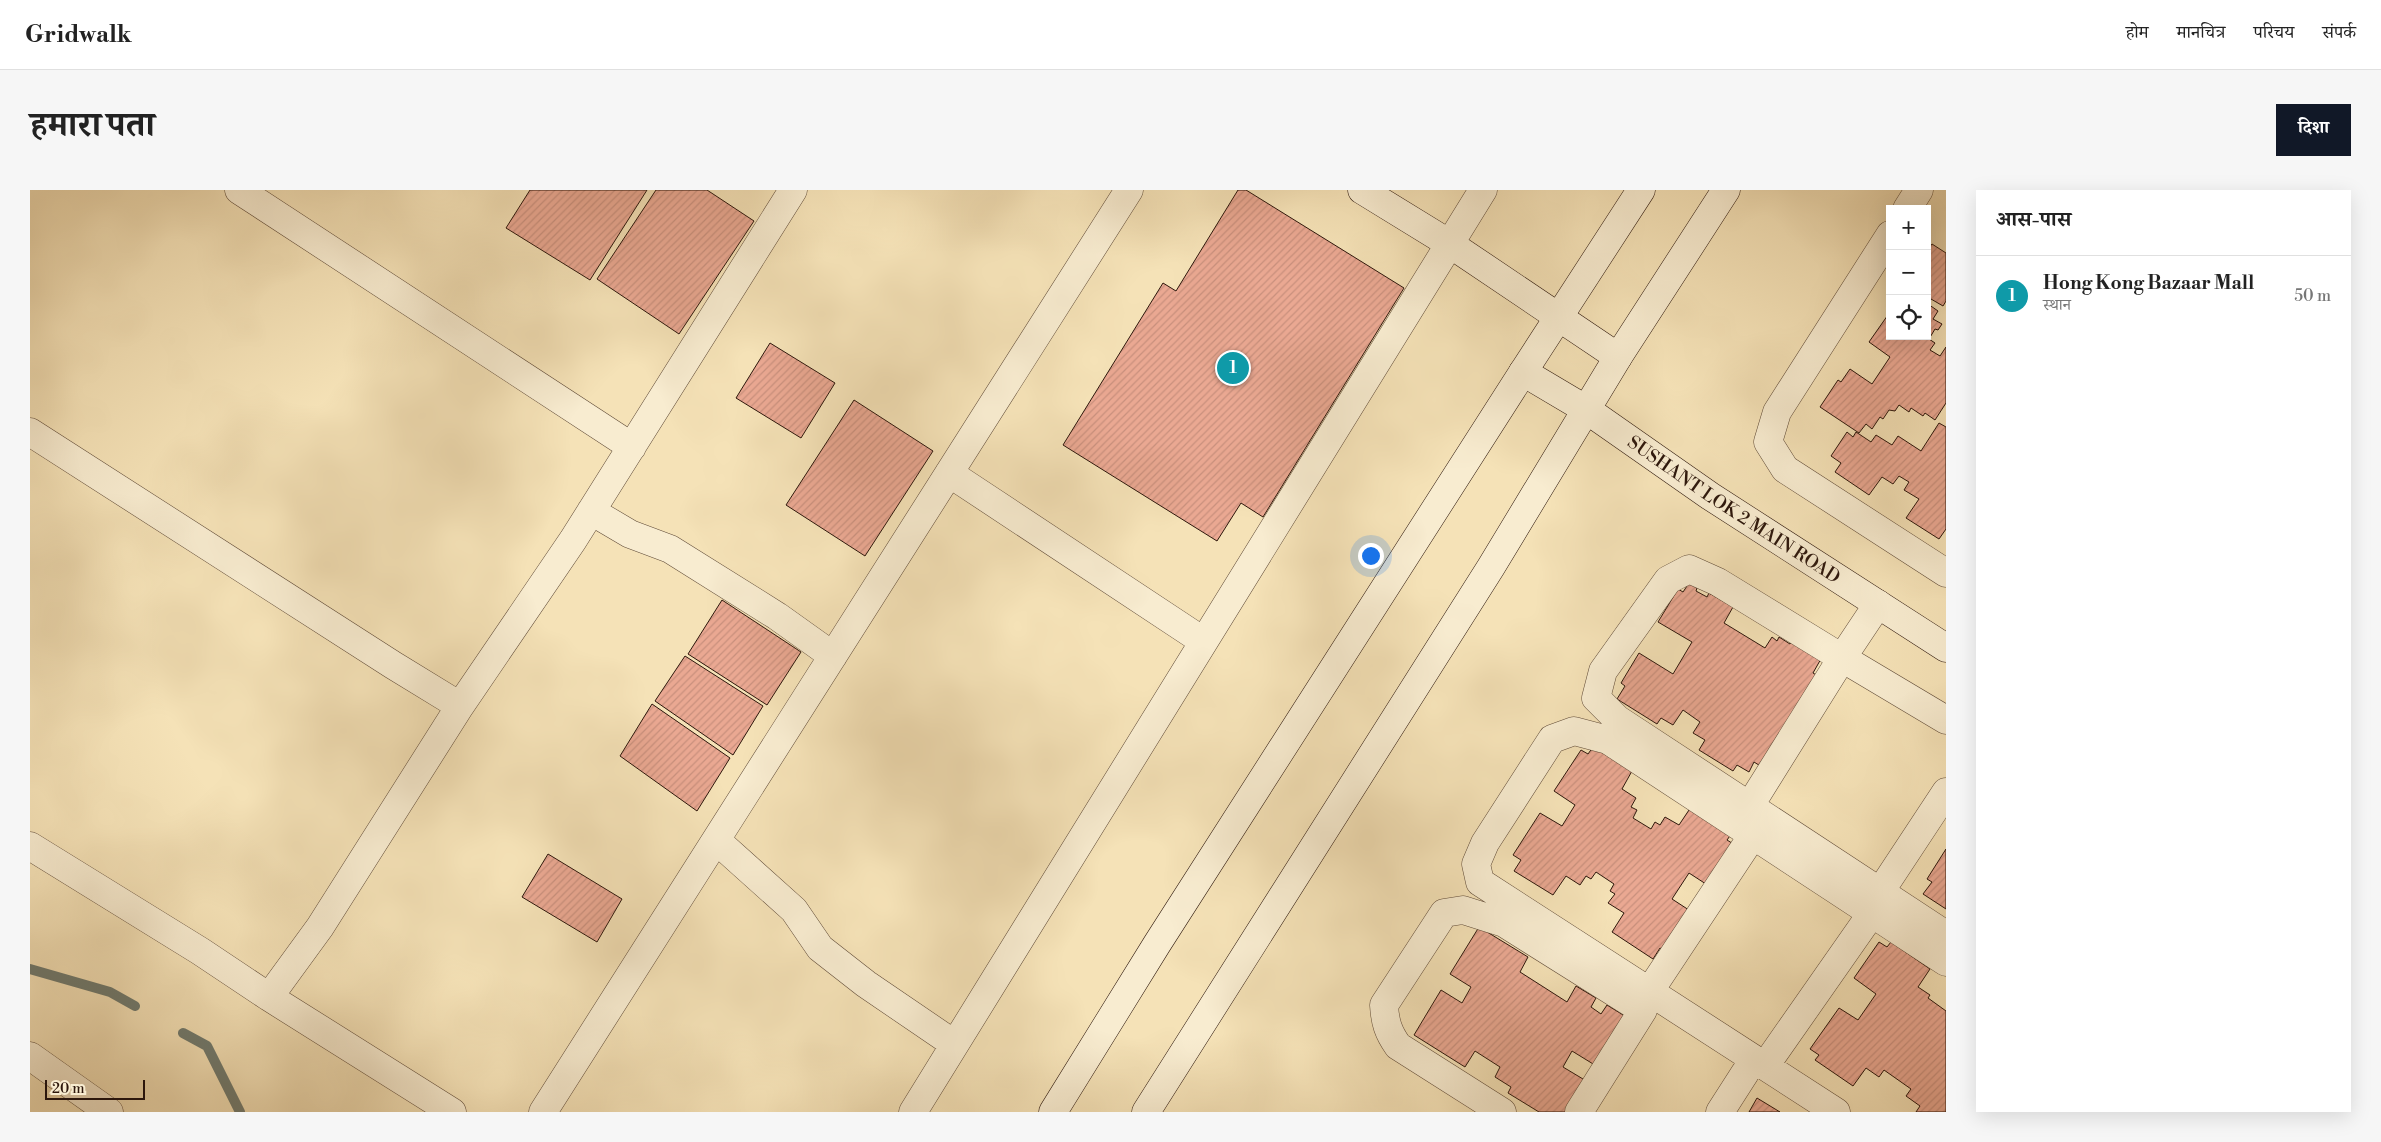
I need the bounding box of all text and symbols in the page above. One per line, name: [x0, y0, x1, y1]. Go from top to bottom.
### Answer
text: Gridwalk: [25, 20, 132, 50]
text: होम: [2126, 21, 2149, 44]
text: मानचित्र: [2177, 21, 2225, 44]
text: परिचय: [2253, 21, 2294, 44]
text: संपर्क: [2322, 21, 2356, 44]
text: हमारा पता: [30, 104, 155, 147]
button: दिशा: [2276, 104, 2351, 156]
map controls: [1886, 205, 1931, 340]
button: +: [1886, 205, 1931, 250]
text: आस-पास: [1996, 207, 2071, 233]
button: −: [1886, 250, 1931, 295]
text: Hong Kong Bazaar Mall: [2043, 271, 2254, 295]
text: 1: [2008, 286, 2016, 306]
text: 50 m: [2294, 286, 2331, 306]
button: locate: [1886, 295, 1931, 340]
text: स्थान: [2043, 295, 2071, 315]
pin: 1: [1217, 349, 1249, 387]
street label: SUSHANT LOK 2 MAIN ROAD: [1623, 431, 1845, 589]
your location: [1358, 543, 1384, 569]
scale bar: [45, 1077, 145, 1100]
text: 20 m: [52, 1080, 84, 1098]

